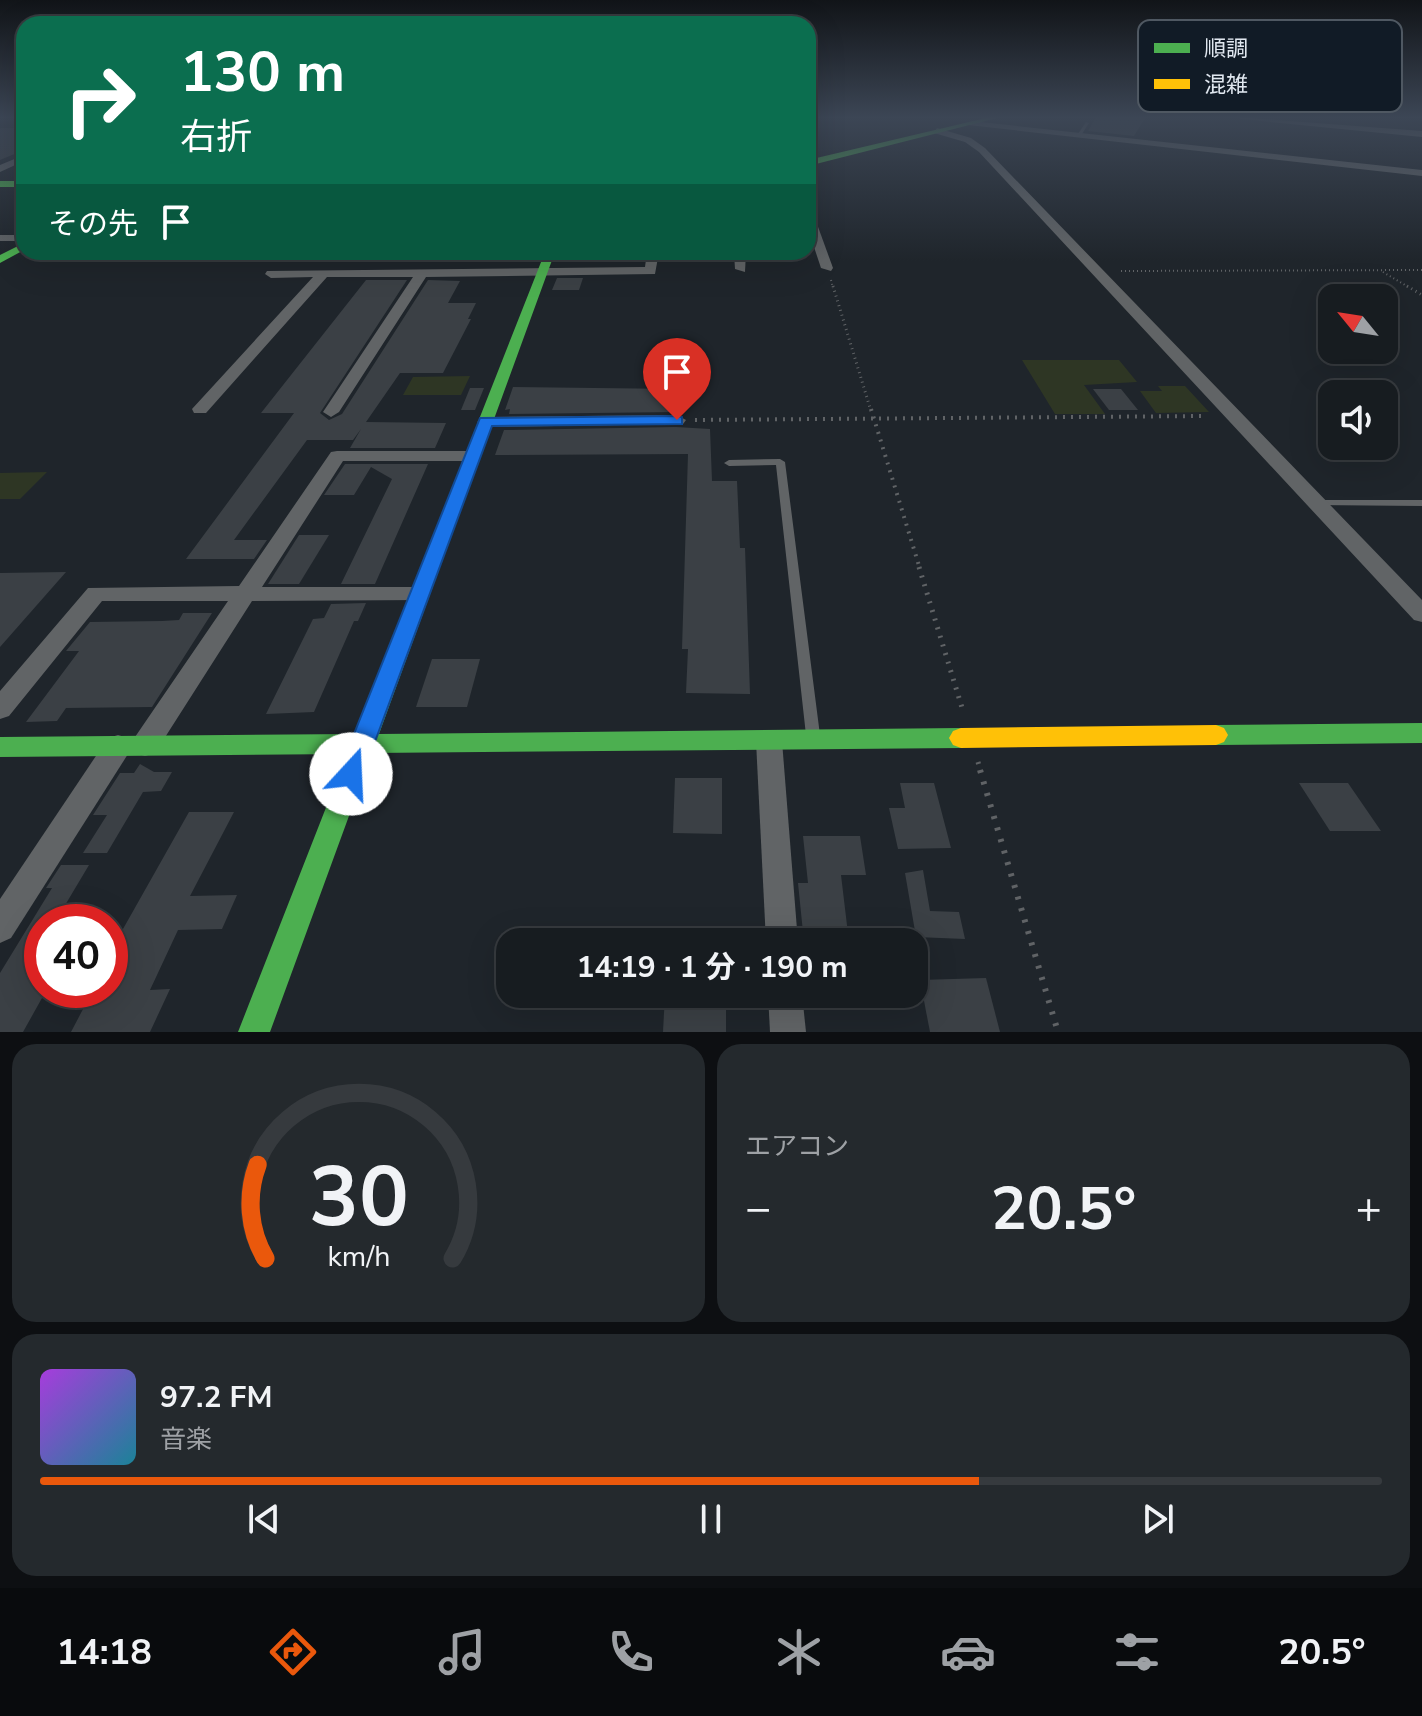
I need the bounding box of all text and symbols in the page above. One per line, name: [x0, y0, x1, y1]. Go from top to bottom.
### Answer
legend: [1138, 20, 1402, 112]
text: 130 m: [180, 34, 345, 111]
text: 順調: [1204, 34, 1248, 64]
icon: right: [48, 48, 152, 152]
text: 混雑: [1204, 70, 1248, 100]
text: 右折: [180, 113, 252, 162]
icon: arrive: [154, 200, 198, 244]
text: その先: [48, 204, 138, 245]
north arrow: [1318, 284, 1398, 364]
map controls: [1318, 284, 1398, 460]
pin: [643, 338, 711, 420]
icon: arrive: [655, 350, 699, 394]
button: sound: [1318, 380, 1398, 460]
position arrow: [309, 732, 393, 816]
speed limit sign: 40: [24, 904, 128, 1008]
text: 14:19 · 1 分 · 190 m: [576, 947, 848, 988]
text: エアコン: [745, 1129, 849, 1164]
text: 30: [309, 1141, 408, 1254]
text: 20.5°: [991, 1168, 1136, 1250]
text: −: [745, 1179, 771, 1239]
text: +: [1356, 1179, 1382, 1239]
text: km/h: [327, 1237, 390, 1276]
text: 97.2 FM: [160, 1377, 272, 1418]
text: 音楽: [160, 1422, 212, 1457]
icon: previous: [242, 1497, 286, 1541]
icon: pause: [689, 1497, 733, 1541]
icon: next: [1136, 1497, 1180, 1541]
icon: directions: [265, 1624, 321, 1680]
icon: music: [434, 1624, 490, 1680]
icon: phone: [603, 1624, 659, 1680]
icon: climate: [771, 1624, 827, 1680]
icon: car: [940, 1624, 996, 1680]
icon: filters: [1109, 1624, 1165, 1680]
text: 14:18: [56, 1628, 152, 1677]
text: 20.5°: [1278, 1628, 1366, 1677]

